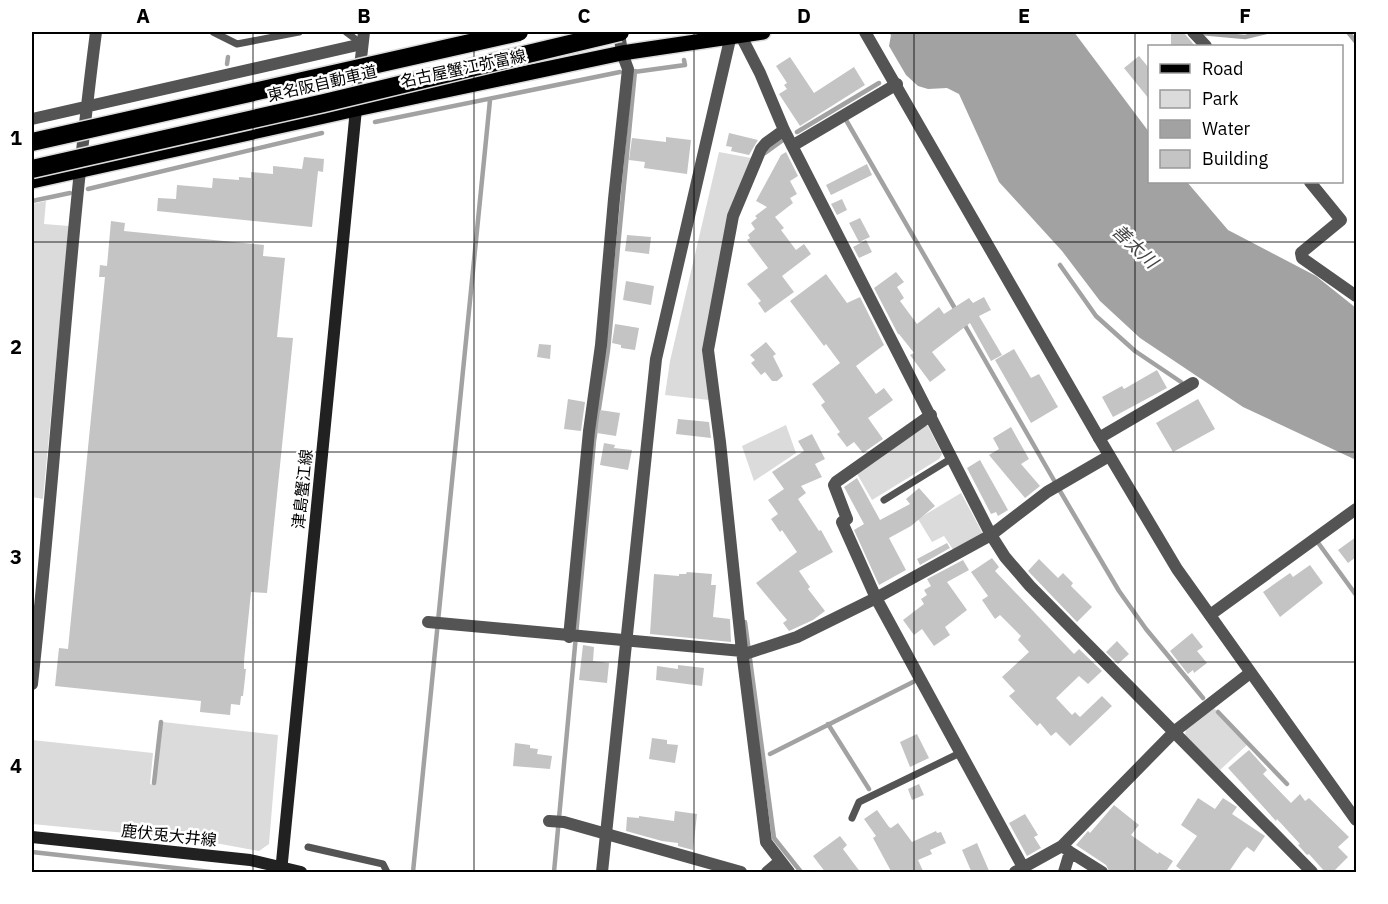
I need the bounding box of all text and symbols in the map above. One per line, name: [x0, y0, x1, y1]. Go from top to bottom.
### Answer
text: A: [136, 2, 150, 29]
text: B: [357, 2, 371, 29]
text: C: [577, 2, 591, 29]
text: D: [797, 2, 811, 29]
text: E: [1018, 2, 1030, 29]
text: F: [1239, 2, 1251, 29]
street label: 名古屋蟹江弥富線: [398, 45, 528, 91]
legend: [1148, 45, 1343, 183]
text: Road: [1202, 57, 1243, 80]
street label: 東名阪自動車道: [265, 61, 379, 105]
text: Park: [1202, 87, 1239, 110]
text: Water: [1202, 117, 1251, 140]
text: 1: [10, 124, 22, 151]
text: Building: [1202, 147, 1269, 170]
water label: 善太川: [1107, 219, 1164, 274]
text: 2: [10, 333, 22, 360]
street label: 津島蟹江線: [288, 448, 316, 530]
text: 3: [10, 543, 22, 570]
text: 4: [10, 752, 22, 779]
street label: 鹿伏兎大井線: [120, 820, 218, 850]

